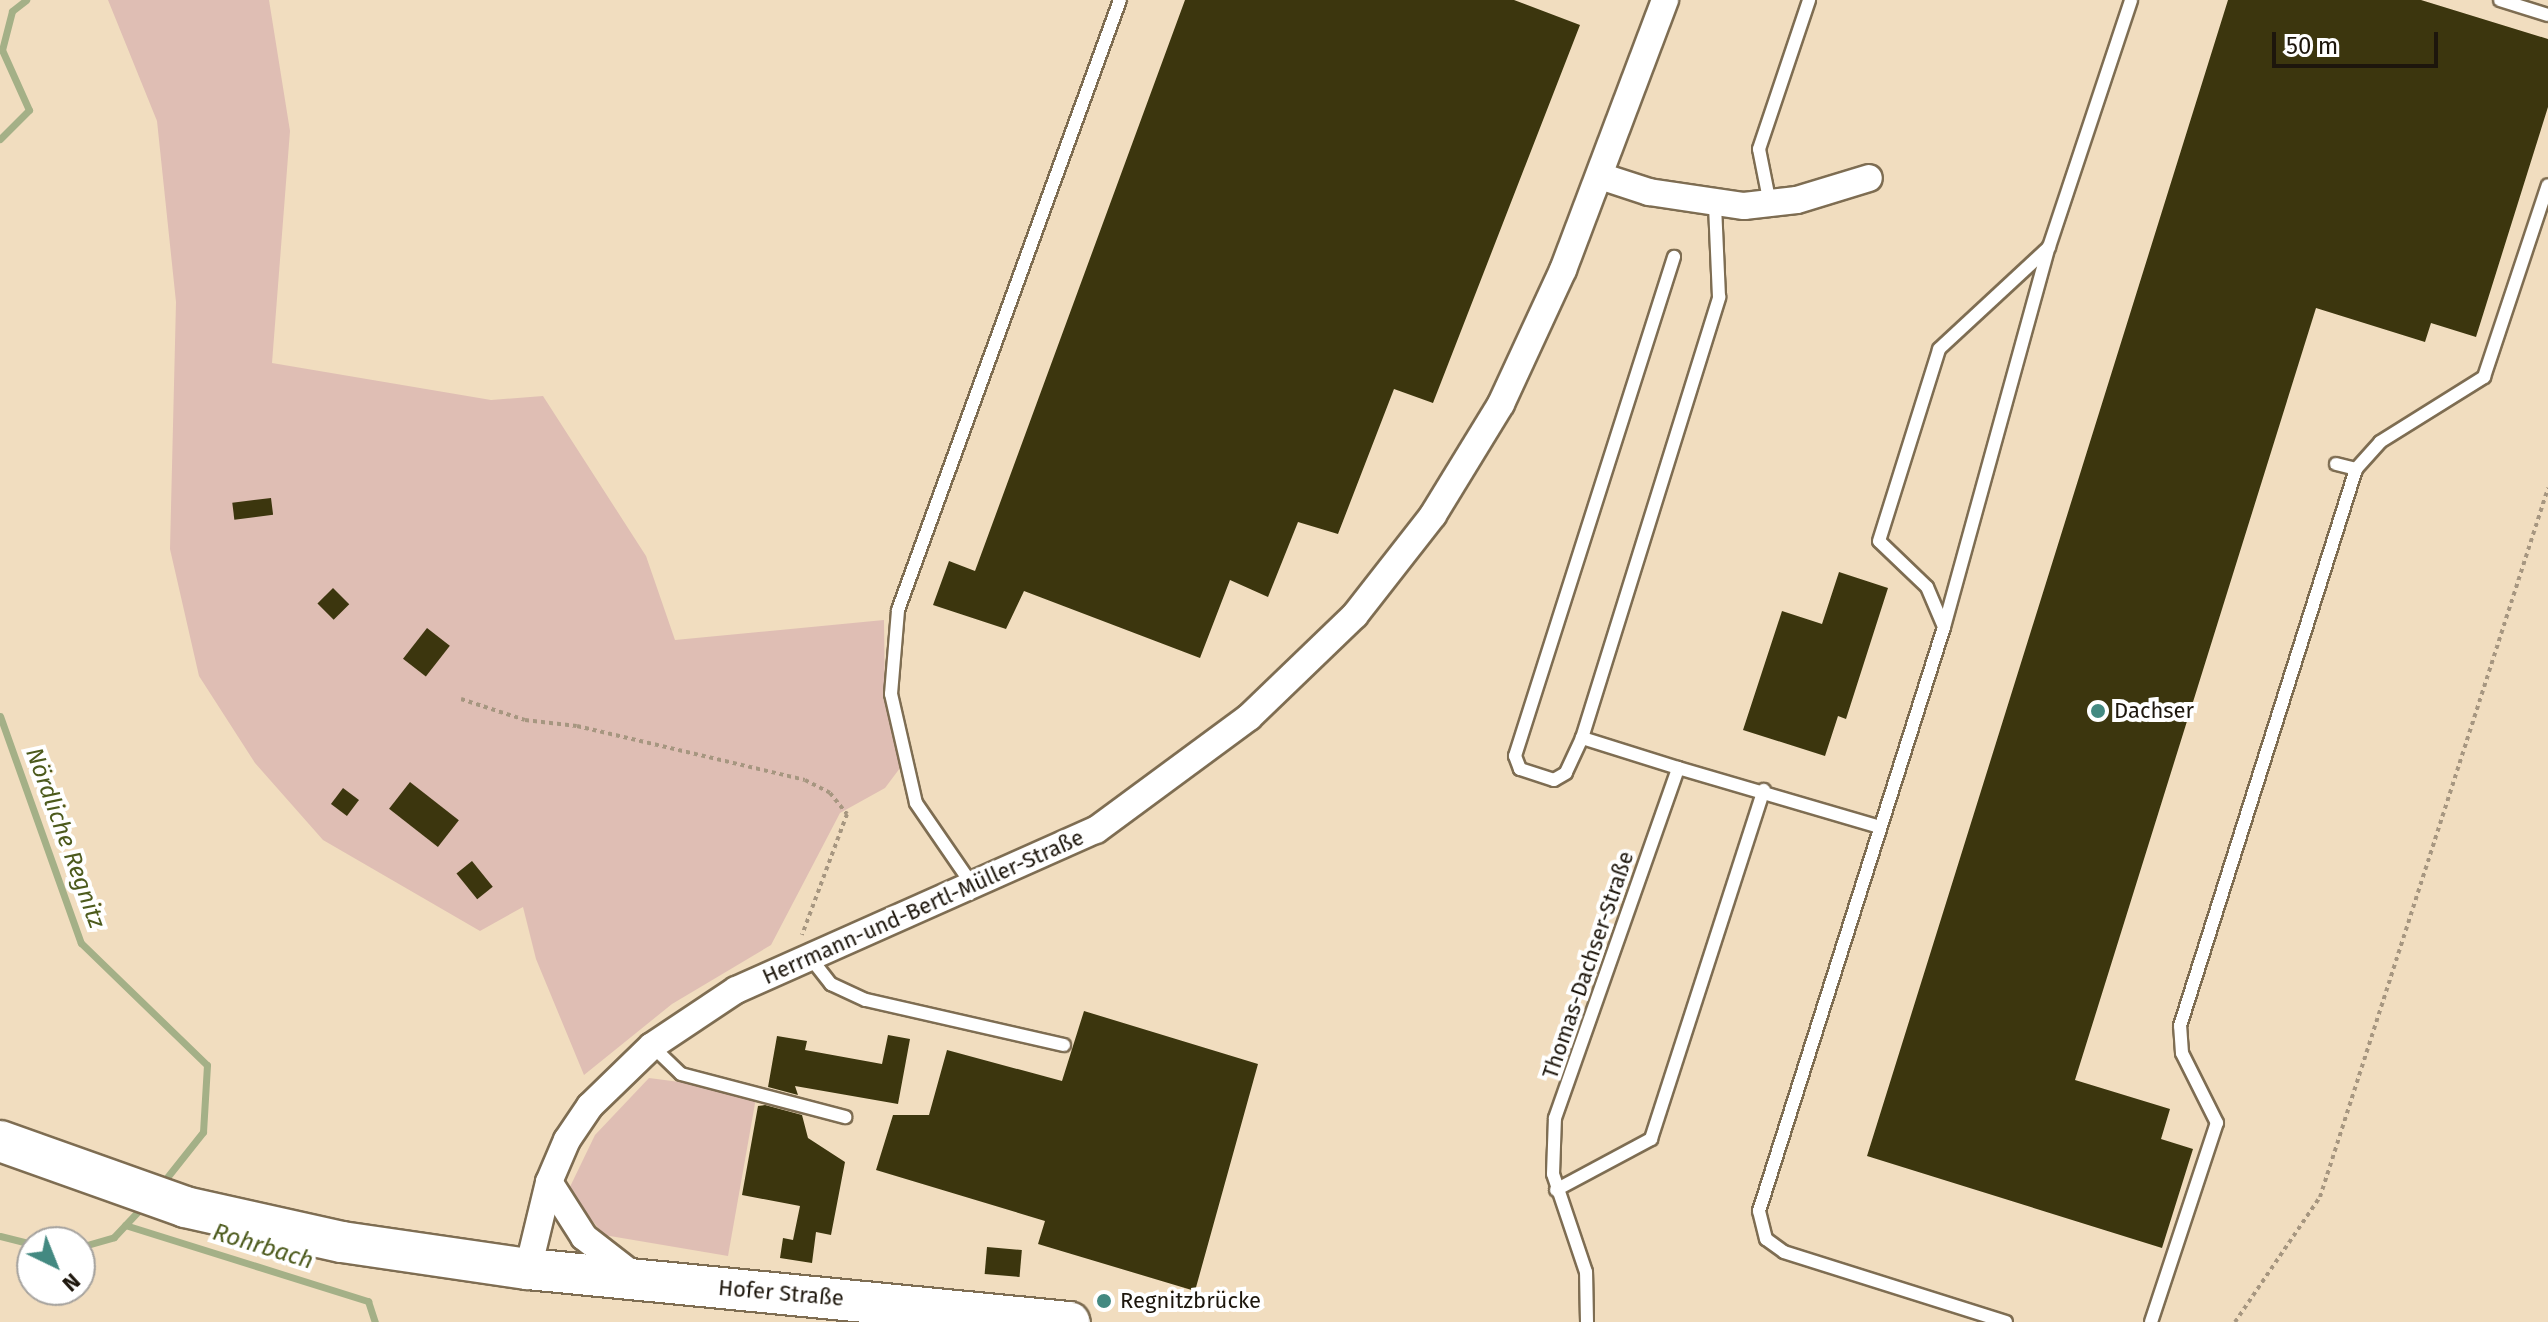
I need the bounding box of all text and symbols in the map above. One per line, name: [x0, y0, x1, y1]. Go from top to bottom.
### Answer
scale bar: [2276, 16, 2442, 66]
text: 50 m: [2286, 32, 2338, 60]
place label: Dachser: [2114, 698, 2194, 724]
marker: Dachser: [2089, 702, 2107, 720]
water label: Nördliche Regnitz: [19, 744, 111, 932]
street label: Herrmann-und-Bertl-Müller-Straße: [758, 824, 1088, 990]
street label: Thomas-Dachser-Straße: [1537, 848, 1639, 1082]
water label: Rohrbach: [209, 1218, 317, 1276]
north arrow: [16, 1226, 96, 1306]
text: N: [57, 1268, 86, 1297]
street label: Hofer Straße: [717, 1274, 845, 1312]
place label: Regnitzbrücke: [1120, 1288, 1261, 1314]
marker: Regnitzbrücke: [1095, 1292, 1113, 1310]

